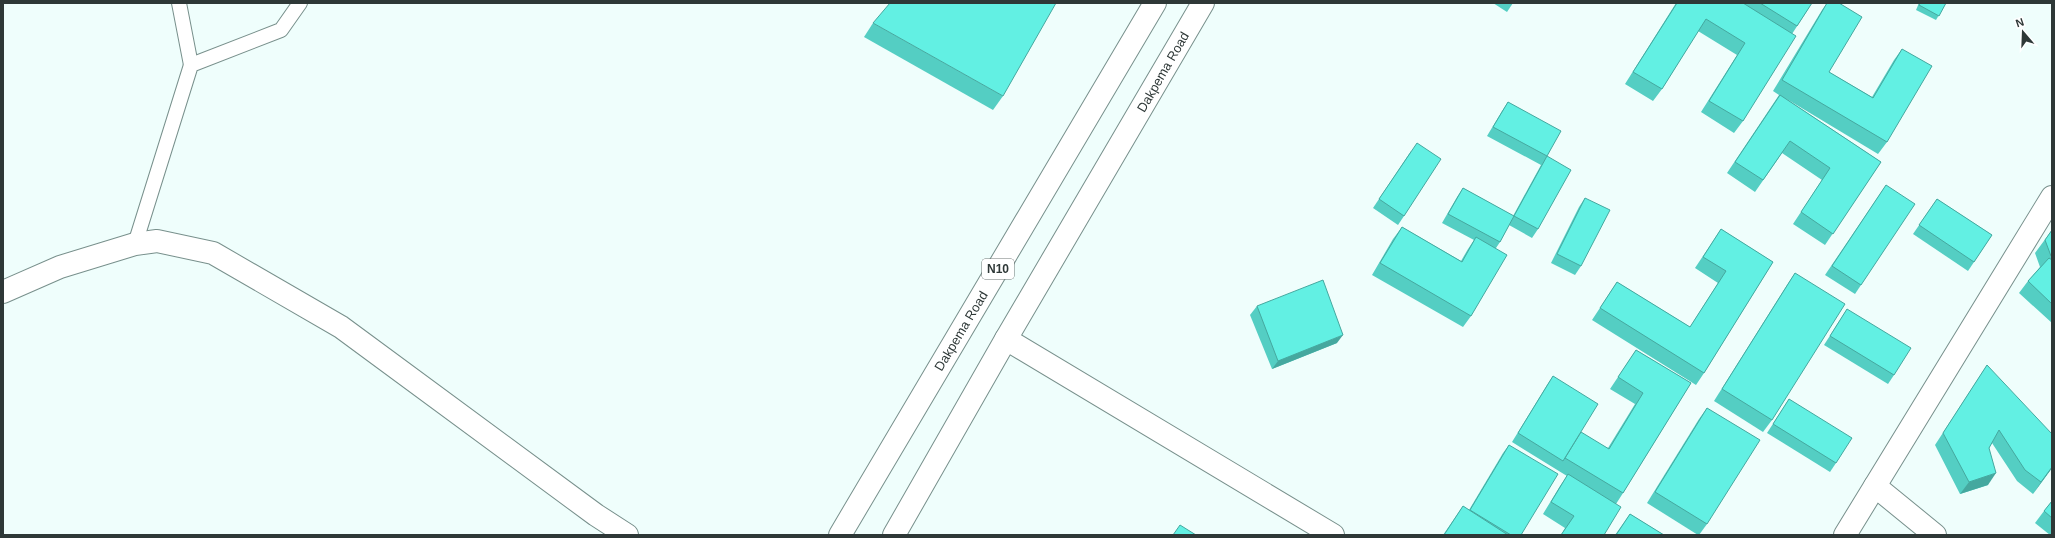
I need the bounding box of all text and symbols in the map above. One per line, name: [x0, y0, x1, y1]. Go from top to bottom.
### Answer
north arrow: [2003, 12, 2043, 52]
text: N: [2014, 16, 2026, 30]
street label: Dakpema Road: [1134, 29, 1192, 115]
road number: N10: [982, 259, 1014, 279]
street label: Dakpema Road: [931, 288, 991, 374]

